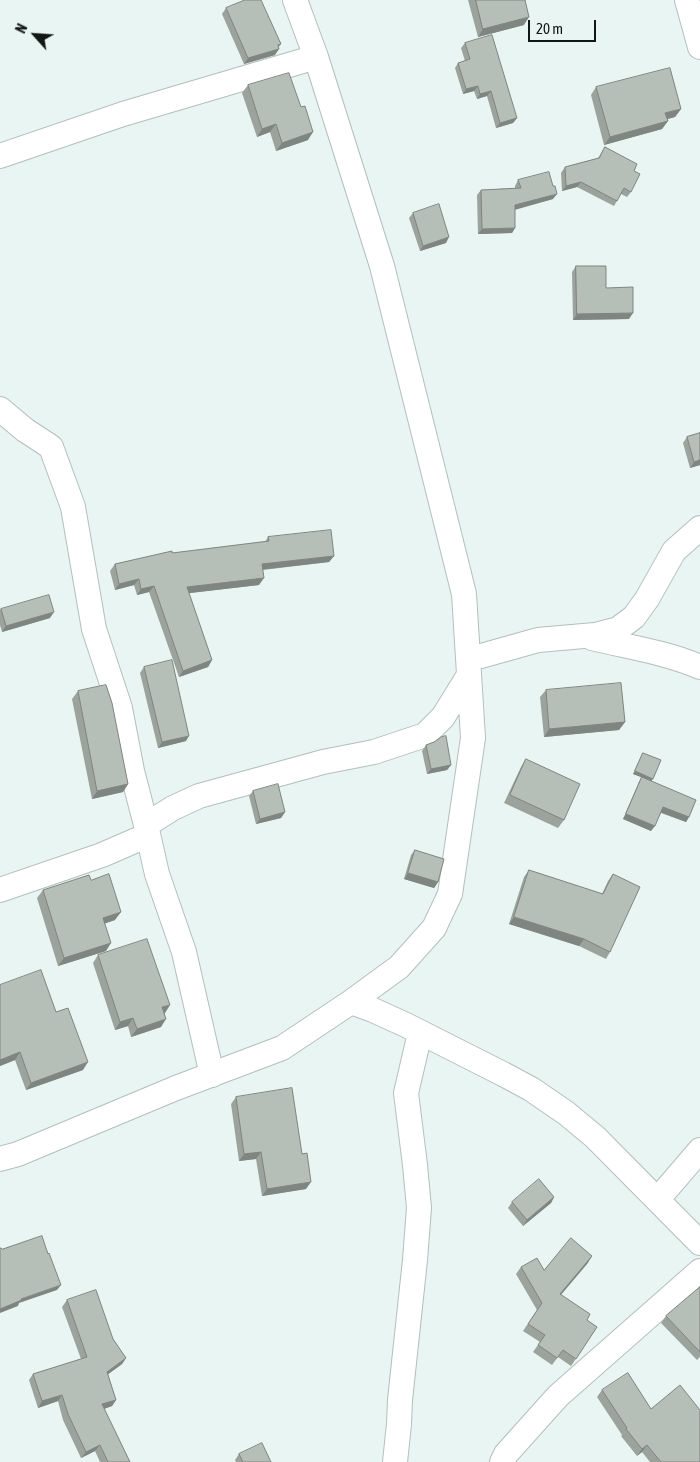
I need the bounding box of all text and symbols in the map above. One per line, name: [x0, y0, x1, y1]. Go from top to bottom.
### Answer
north arrow: [10, 10, 60, 60]
scale bar: [530, 10, 598, 42]
text: 20 m: [536, 20, 563, 37]
text: N: [13, 21, 31, 36]

